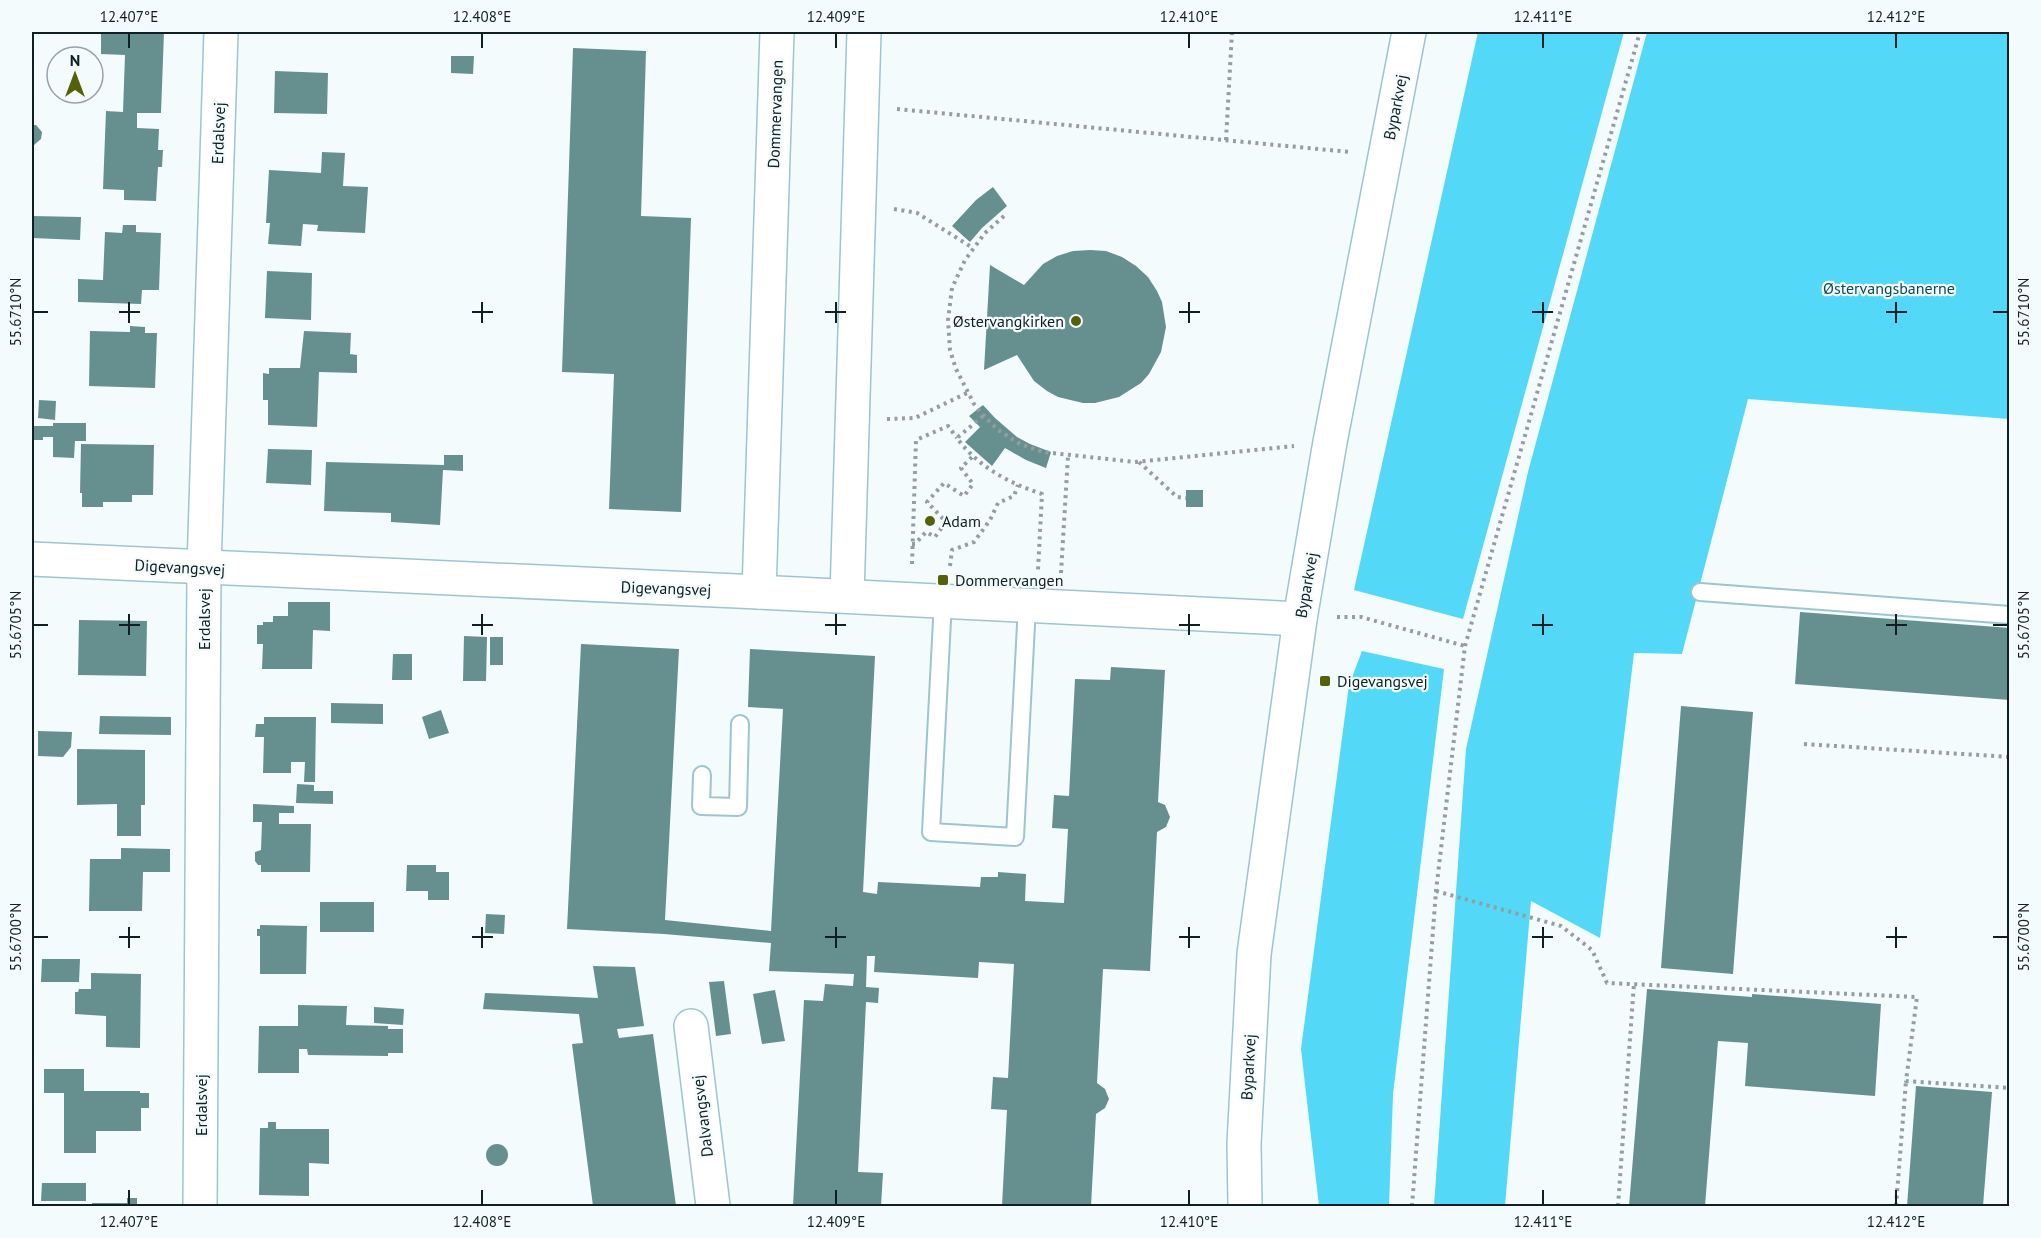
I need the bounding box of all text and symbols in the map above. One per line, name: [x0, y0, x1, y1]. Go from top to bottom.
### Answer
text: 12.407°E: [100, 7, 158, 26]
text: 12.408°E: [453, 7, 511, 26]
text: 12.409°E: [807, 7, 865, 26]
text: 12.410°E: [1160, 7, 1218, 26]
text: 12.411°E: [1514, 7, 1572, 26]
text: 12.412°E: [1867, 7, 1925, 26]
north arrow: [45, 45, 105, 105]
text: N: [70, 50, 80, 70]
street label: Dommervangen: [763, 59, 787, 169]
street label: Byparkvej: [1379, 73, 1411, 141]
street label: Erdalsvej: [207, 102, 229, 164]
text: 55.6710°N: [6, 278, 25, 346]
park label: Østervangsbanerne: [1823, 278, 1955, 298]
text: 55.6710°N: [2014, 278, 2033, 346]
place label: Østervangkirken: [953, 311, 1064, 331]
marker: Østervangkirken: [1069, 314, 1083, 328]
place label: Adam: [942, 511, 981, 531]
marker: Adam: [923, 514, 937, 528]
street label: Byparkvej: [1290, 551, 1322, 619]
street label: Digevangsvej: [134, 555, 226, 579]
place label: Dommervangen: [955, 570, 1063, 590]
marker: Dommervangen: [936, 573, 950, 587]
street label: Digevangsvej: [620, 576, 712, 600]
street label: Erdalsvej: [194, 588, 214, 650]
text: 55.6705°N: [6, 591, 25, 659]
text: 55.6705°N: [2014, 591, 2033, 659]
place label: Digevangsvej: [1337, 671, 1428, 691]
marker: Digevangsvej: [1318, 674, 1332, 688]
text: 55.6700°N: [6, 903, 25, 971]
text: 55.6700°N: [2014, 903, 2033, 971]
street label: Byparkvej: [1236, 1033, 1260, 1101]
street label: Erdalsvej: [191, 1074, 211, 1136]
street label: Dalvangsvej: [687, 1074, 717, 1158]
text: 12.407°E: [100, 1212, 158, 1231]
text: 12.408°E: [453, 1212, 511, 1231]
text: 12.409°E: [807, 1212, 865, 1231]
text: 12.410°E: [1160, 1212, 1218, 1231]
text: 12.411°E: [1514, 1212, 1572, 1231]
text: 12.412°E: [1867, 1212, 1925, 1231]

